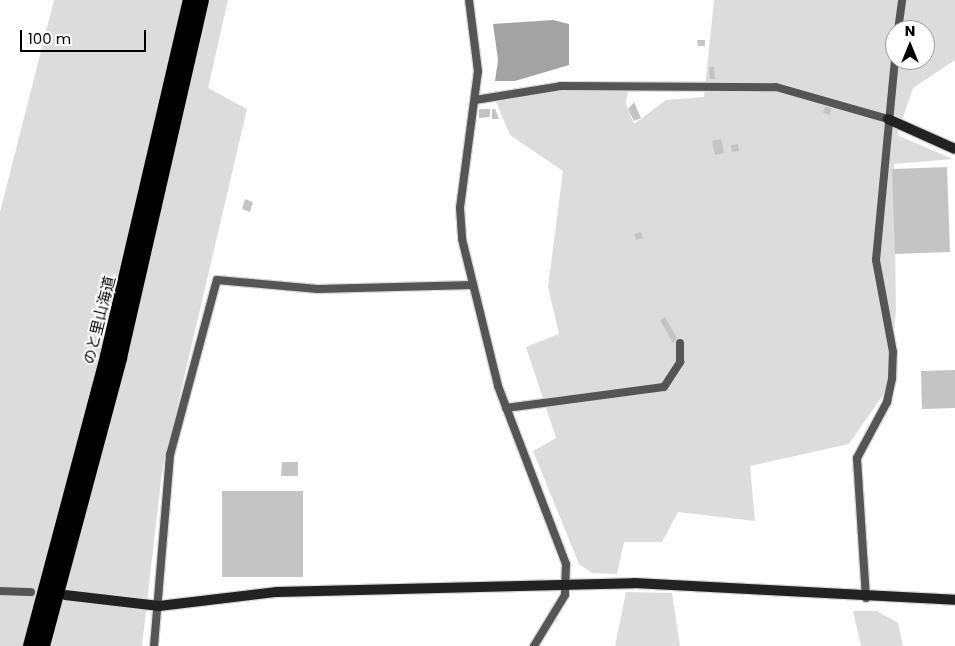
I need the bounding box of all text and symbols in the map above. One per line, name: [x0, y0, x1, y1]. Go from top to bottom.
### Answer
scale bar: [22, 20, 149, 52]
north arrow: [885, 20, 935, 70]
text: N: [905, 21, 915, 41]
text: 100 m: [28, 28, 71, 49]
street label: のと里山海道: [79, 274, 119, 366]

